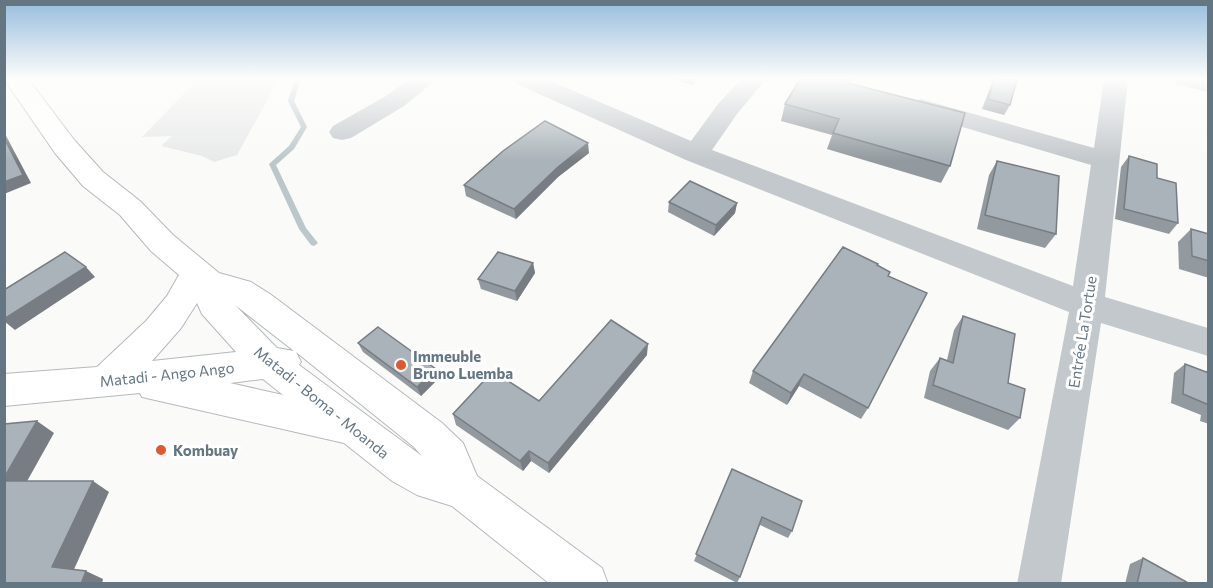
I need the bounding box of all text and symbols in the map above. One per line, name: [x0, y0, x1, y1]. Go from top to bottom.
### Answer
street label: Entrée La Tortue: [1064, 275, 1100, 389]
street label: Matadi - Boma - Moanda: [251, 342, 393, 462]
place label: Immeuble Bruno Luemba: [413, 347, 513, 382]
street label: Matadi - Ango Ango: [99, 358, 235, 390]
marker: Immeuble Bruno Luemba: [394, 358, 408, 372]
place label: Kombuay: [173, 441, 239, 459]
marker: Kombuay: [154, 443, 168, 457]

